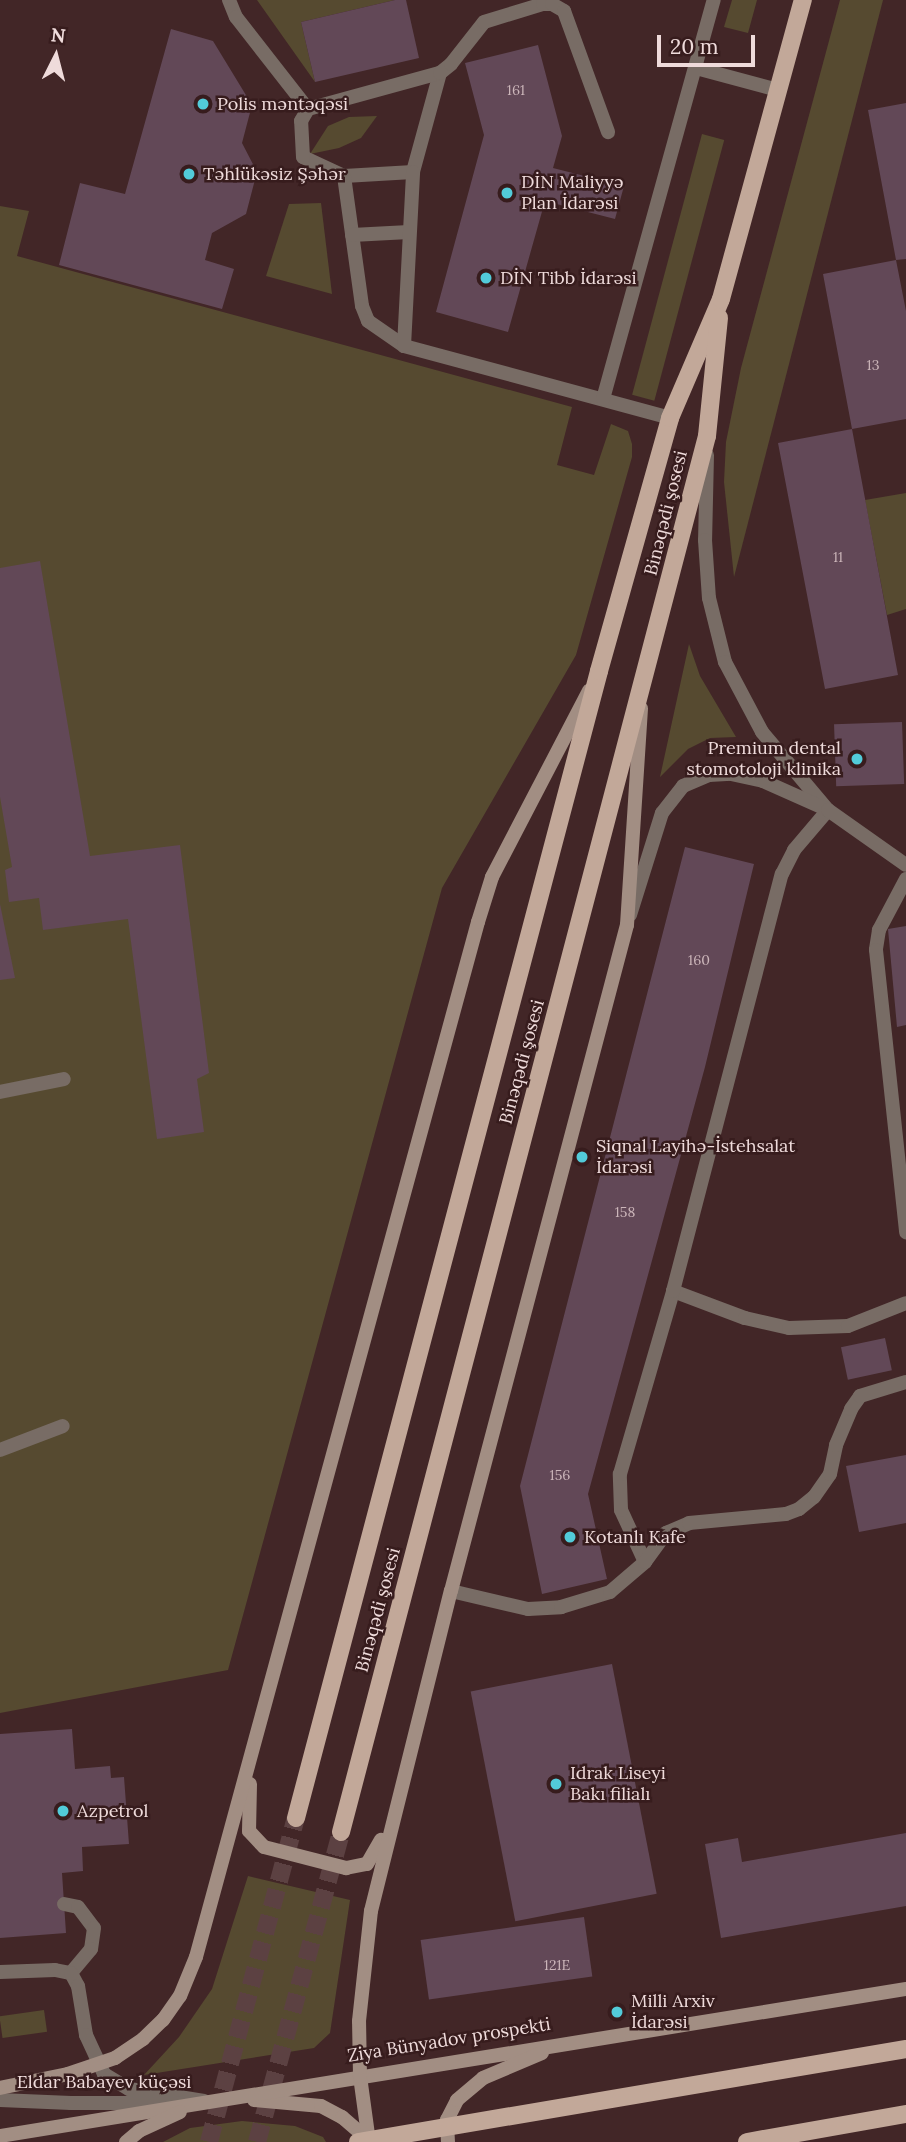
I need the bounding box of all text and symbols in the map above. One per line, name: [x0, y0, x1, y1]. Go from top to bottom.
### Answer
north arrow: [21, 21, 91, 91]
scale bar: [661, 21, 759, 65]
text: N: [50, 22, 67, 48]
text: 20 m: [670, 33, 719, 60]
house number: 161: [507, 82, 525, 98]
place label: Polis məntəqəsi: [217, 93, 348, 115]
marker: Polis məntəqəsi: [195, 96, 211, 112]
place label: Təhlükəsiz Şəhər: [203, 163, 346, 185]
marker: Təhlükəsiz Şəhər: [181, 166, 197, 182]
place label: DİN Maliyyə Plan İdarəsi: [521, 172, 623, 214]
marker: DİN Maliyyə Plan İdarəsi: [499, 185, 515, 201]
place label: DİN Tibb İdarəsi: [500, 267, 637, 289]
marker: DİN Tibb İdarəsi: [478, 270, 494, 286]
house number: 13: [867, 357, 879, 373]
street label: Binəqədi şosesi: [640, 448, 692, 578]
house number: 11: [833, 549, 843, 565]
place label: Premium dental stomotoloji klinika: [687, 738, 841, 780]
marker: Premium dental stomotoloji klinika: [847, 749, 867, 769]
house number: 160: [688, 952, 710, 968]
street label: Binəqədi şosesi: [495, 997, 549, 1127]
place label: Siqnal Layihə-İstehsalat İdarəsi: [596, 1136, 795, 1178]
marker: Siqnal Layihə-İstehsalat İdarəsi: [574, 1149, 590, 1165]
house number: 158: [615, 1204, 635, 1220]
house number: 156: [550, 1467, 570, 1483]
place label: Kotanlı Kafe: [584, 1526, 686, 1548]
marker: Kotanlı Kafe: [562, 1529, 578, 1545]
street label: Binəqədi şosesi: [351, 1545, 405, 1675]
place label: Idrak Liseyi Bakı filialı: [570, 1763, 666, 1806]
marker: Idrak Liseyi Bakı filialı: [548, 1776, 564, 1792]
place label: Azpetrol: [77, 1800, 148, 1822]
marker: Azpetrol: [55, 1803, 71, 1819]
house number: 121E: [544, 1957, 570, 1973]
place label: Milli Arxiv İdarəsi: [631, 1991, 715, 2034]
marker: Milli Arxiv İdarəsi: [609, 2004, 625, 2020]
street label: Ziya Bünyadov prospekti: [346, 2013, 552, 2067]
street label: Eldar Babayev küçəsi: [17, 2071, 191, 2093]

